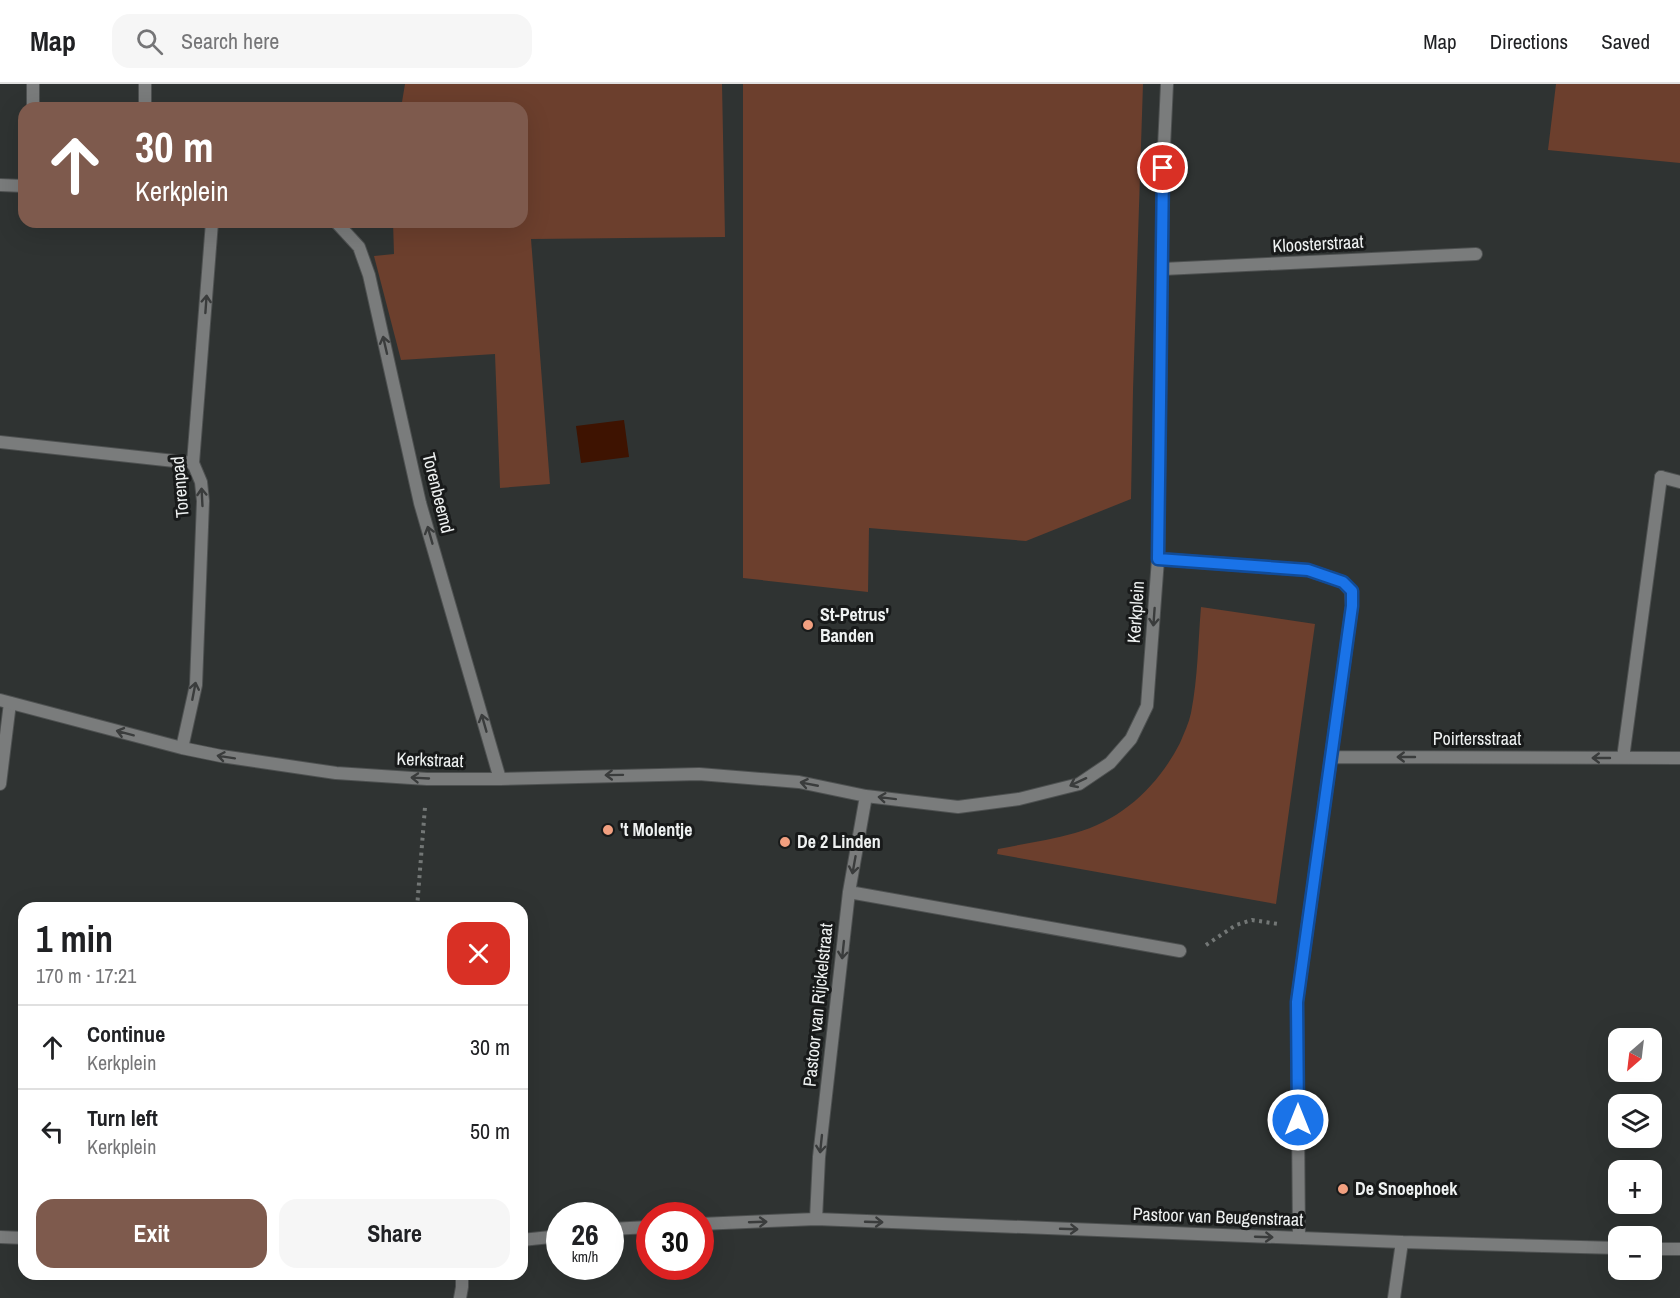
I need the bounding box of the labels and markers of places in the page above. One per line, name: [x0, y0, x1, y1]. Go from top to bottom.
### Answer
pin: [1137, 142, 1188, 193]
place label: St-Petrus' Banden: [820, 602, 889, 648]
marker: St-Petrus' Banden: [801, 618, 815, 632]
place label: 't Molentje: [620, 817, 692, 842]
marker: 't Molentje: [601, 823, 615, 837]
place label: De 2 Linden: [797, 829, 881, 854]
marker: De 2 Linden: [778, 835, 792, 849]
place label: De Snoephoek: [1355, 1176, 1458, 1201]
marker: De Snoephoek: [1336, 1182, 1350, 1196]

